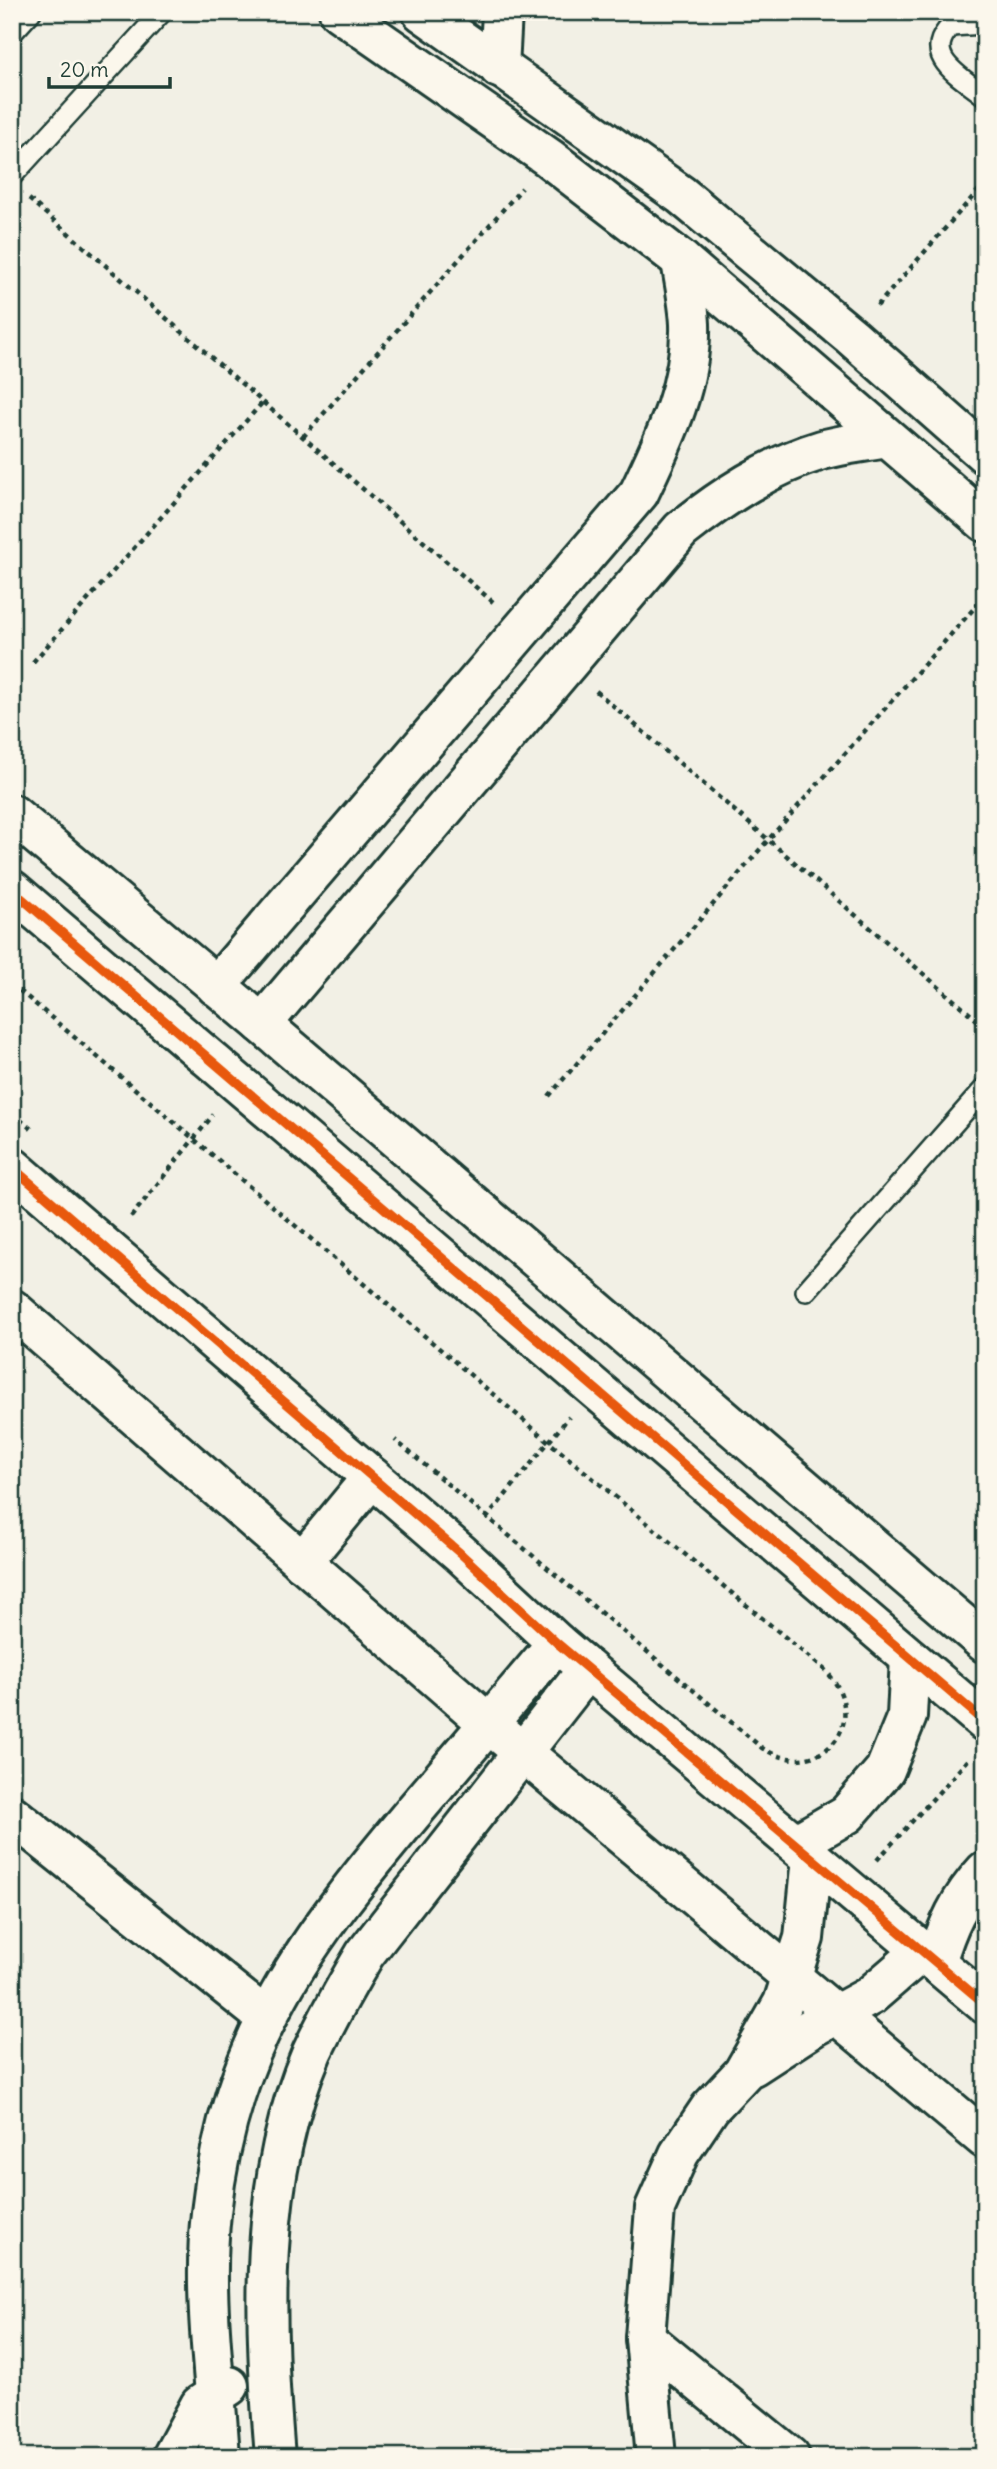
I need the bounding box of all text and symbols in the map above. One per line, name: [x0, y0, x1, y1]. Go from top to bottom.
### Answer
scale bar: [49, 46, 170, 90]
text: 20 m: [60, 56, 109, 83]

